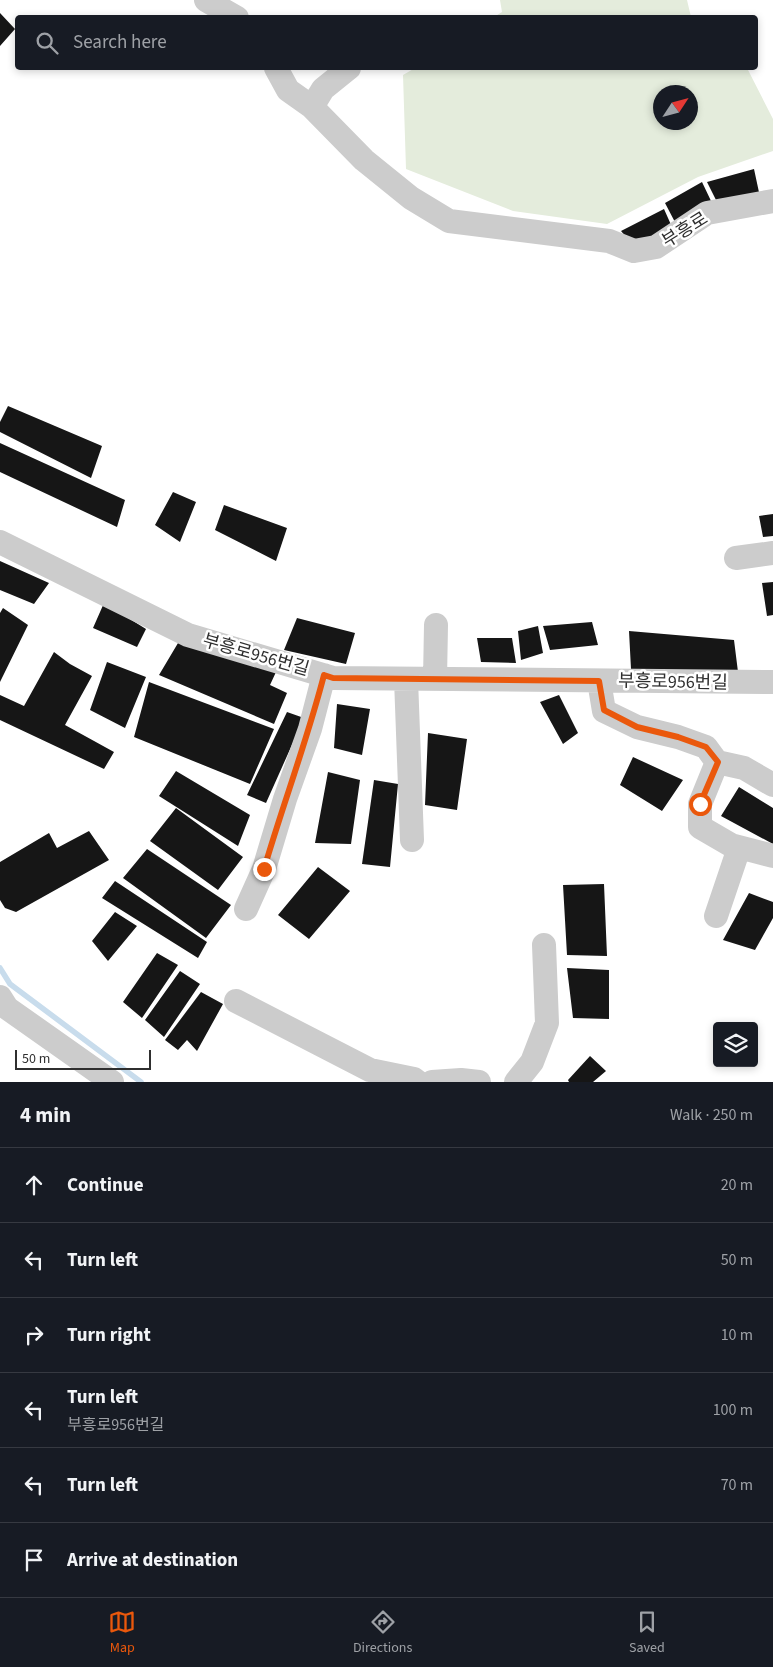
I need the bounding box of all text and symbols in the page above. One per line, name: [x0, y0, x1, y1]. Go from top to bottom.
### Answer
search box: [15, 15, 758, 70]
icon: search: [33, 29, 61, 57]
text: Search here: [73, 29, 167, 56]
north arrow: [653, 85, 698, 130]
street label: 부흥로: [657, 206, 713, 254]
street label: 부흥로956번길: [200, 628, 312, 682]
street label: 부흥로956번길: [618, 669, 728, 695]
route start: [689, 793, 712, 816]
route end: [253, 858, 276, 881]
map controls: [713, 1022, 758, 1067]
button: layers: [713, 1022, 758, 1067]
scale bar: [15, 1047, 151, 1070]
text: 50 m: [22, 1049, 50, 1069]
text: 4 min: [20, 1100, 71, 1130]
text: Walk · 250 m: [670, 1104, 753, 1126]
icon: ahead: [20, 1171, 48, 1199]
text: Continue: [67, 1172, 144, 1199]
text: 20 m: [721, 1174, 753, 1196]
icon: left: [20, 1246, 48, 1274]
text: Turn left: [67, 1247, 138, 1274]
text: 50 m: [721, 1249, 753, 1271]
icon: right: [20, 1321, 48, 1349]
text: Turn right: [67, 1322, 151, 1349]
text: 10 m: [721, 1324, 753, 1346]
text: Turn left: [67, 1384, 138, 1411]
icon: left: [20, 1396, 48, 1424]
text: 100 m: [713, 1399, 753, 1421]
text: 부흥로956번길: [67, 1414, 164, 1436]
icon: left: [20, 1471, 48, 1499]
text: Turn left: [67, 1472, 138, 1499]
text: 70 m: [721, 1474, 753, 1496]
icon: arrive: [20, 1546, 48, 1574]
text: Arrive at destination: [67, 1547, 238, 1574]
tab: Map: [108, 1608, 136, 1658]
tab: Directions: [353, 1608, 412, 1658]
tab: Saved: [629, 1608, 665, 1658]

